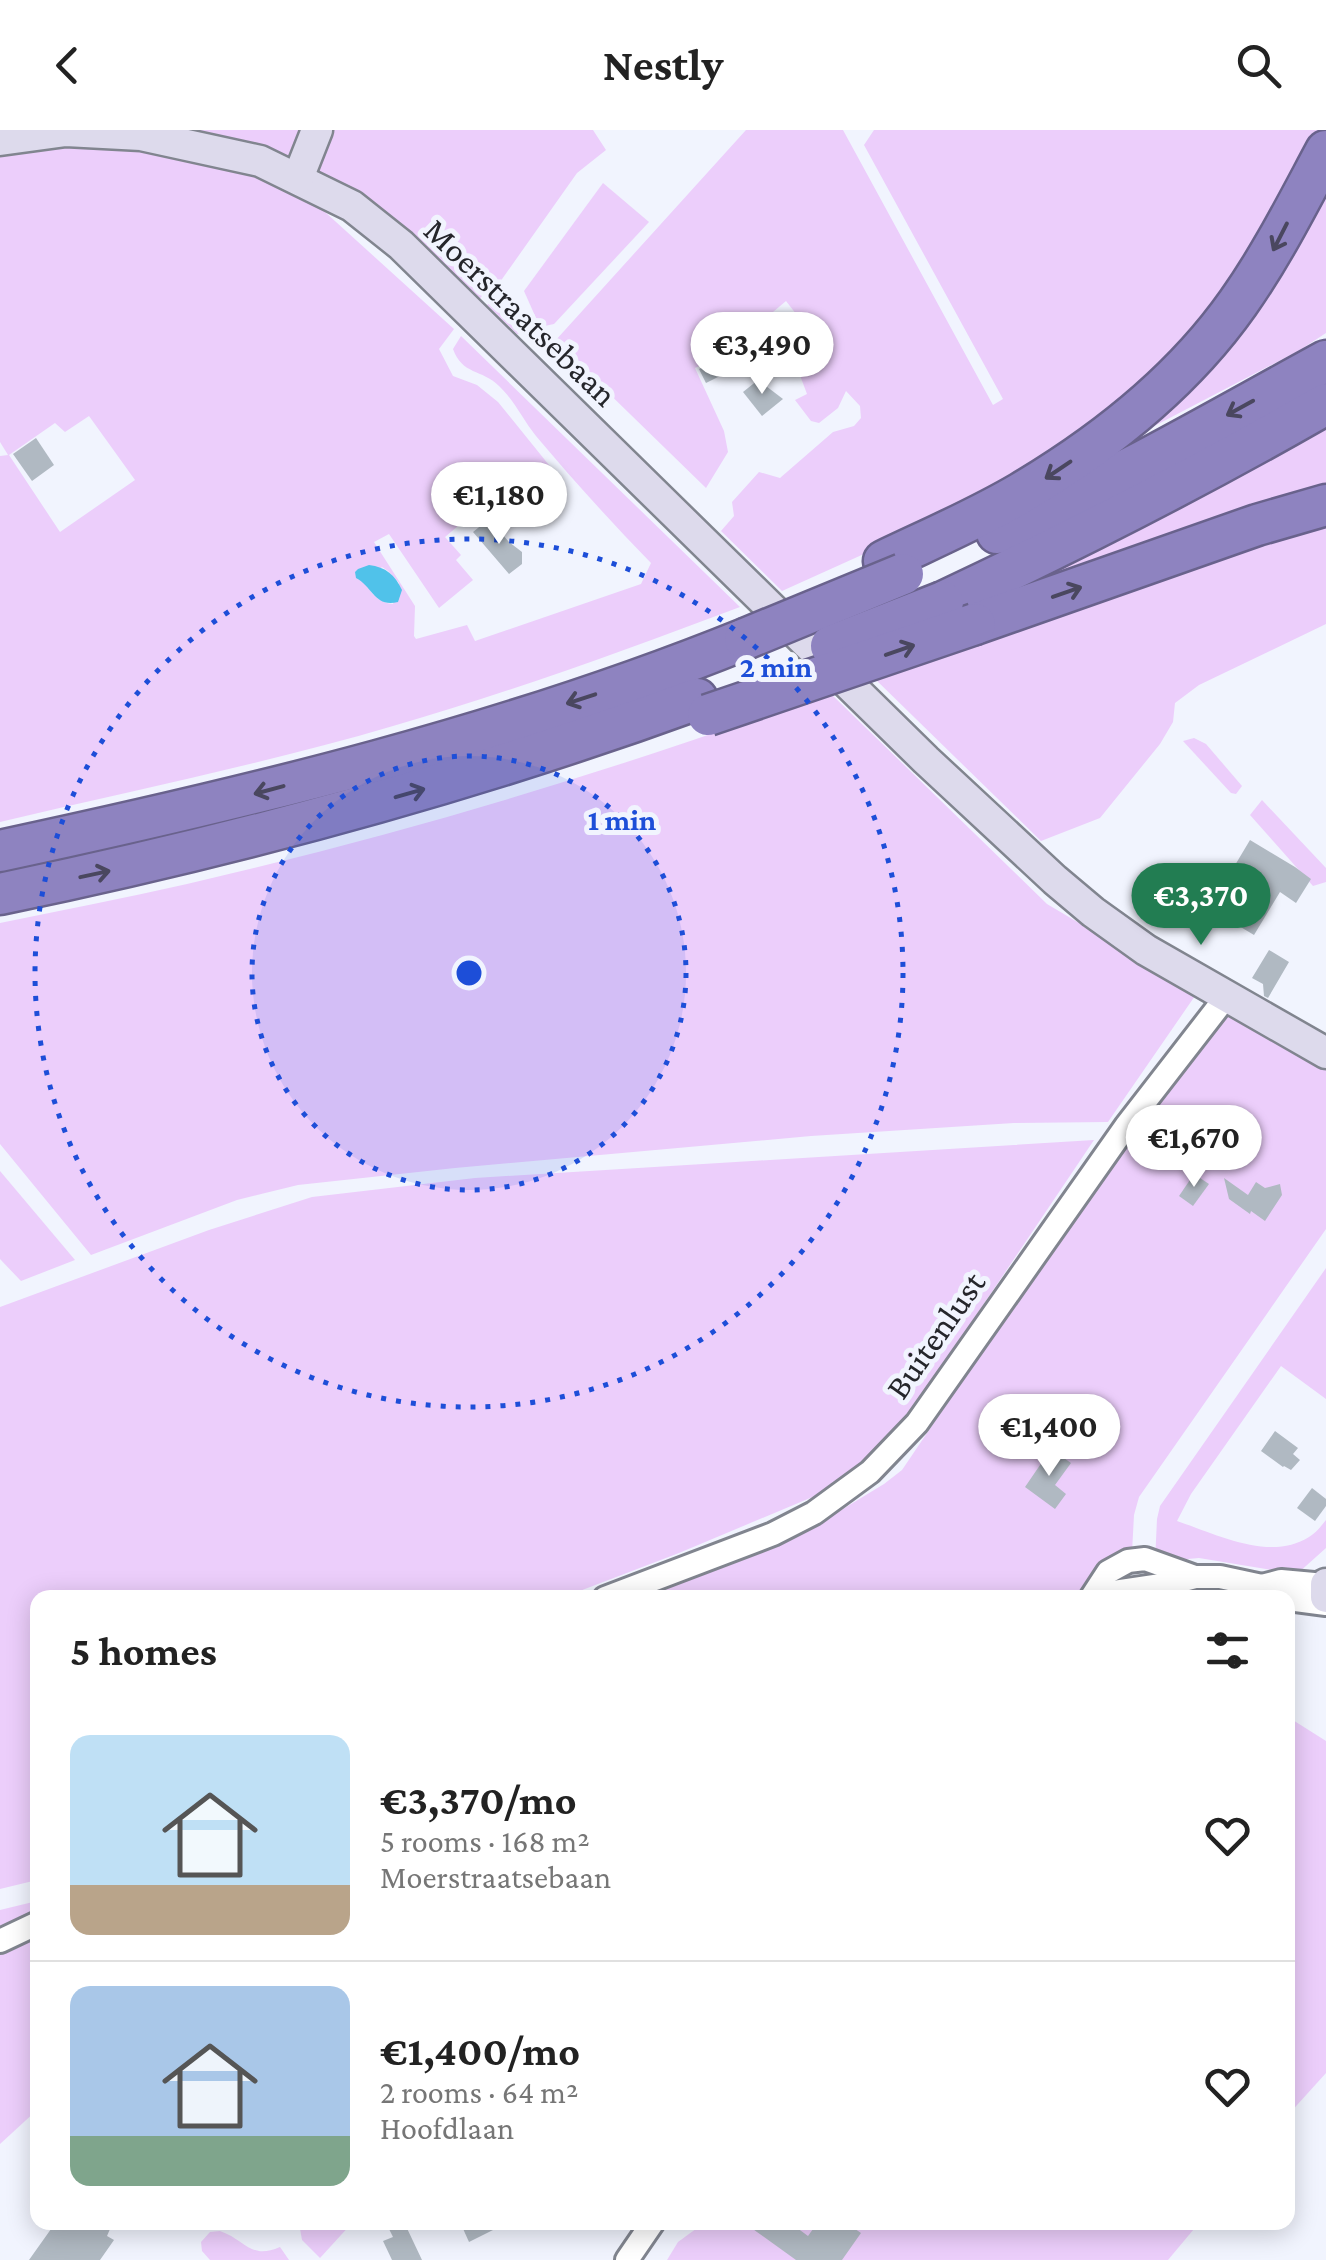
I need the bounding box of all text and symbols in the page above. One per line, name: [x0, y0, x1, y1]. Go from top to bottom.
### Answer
icon: back: [40, 38, 95, 93]
icon: search: [1231, 38, 1286, 93]
text: Nestly: [603, 40, 723, 90]
street label: Moerstraatsebaan: [416, 211, 625, 414]
one-way arrow: [1270, 222, 1289, 252]
pin: €3,490: [681, 312, 843, 397]
text: €3,490: [713, 326, 811, 362]
one-way arrow: [1226, 398, 1256, 418]
one-way arrow: [1044, 459, 1072, 480]
pin: €1,180: [418, 462, 580, 547]
text: €1,180: [453, 476, 545, 512]
one-way arrow: [1050, 582, 1082, 600]
one-way arrow: [883, 639, 915, 657]
text: 2 min: [740, 650, 812, 683]
one-way arrow: [565, 691, 597, 709]
one-way arrow: [254, 781, 285, 800]
one-way arrow: [394, 783, 425, 802]
text: 1 min: [588, 803, 656, 836]
one-way arrow: [79, 863, 111, 882]
pin: €3,370: [1120, 863, 1282, 948]
text: €3,370: [1154, 877, 1249, 913]
centre of rings: [451, 955, 487, 991]
pin: €1,670: [1113, 1105, 1275, 1190]
text: €1,670: [1148, 1119, 1240, 1155]
street label: Buitenlust: [878, 1264, 993, 1406]
pin: €1,400: [968, 1394, 1130, 1479]
text: €1,400: [1000, 1408, 1098, 1444]
icon: filters: [1200, 1623, 1255, 1678]
text: 5 homes: [70, 1627, 217, 1674]
icon: home: [150, 1775, 270, 1895]
text: €3,370/mo: [380, 1776, 577, 1823]
icon: heart: [1200, 1808, 1255, 1863]
text: 5 rooms · 168 m²: [380, 1823, 590, 1859]
text: Moerstraatsebaan: [380, 1859, 611, 1895]
icon: home: [150, 2026, 270, 2146]
text: €1,400/mo: [380, 2027, 580, 2074]
icon: heart: [1200, 2059, 1255, 2114]
text: 2 rooms · 64 m²: [380, 2074, 578, 2110]
text: Hoofdlaan: [380, 2110, 514, 2146]

